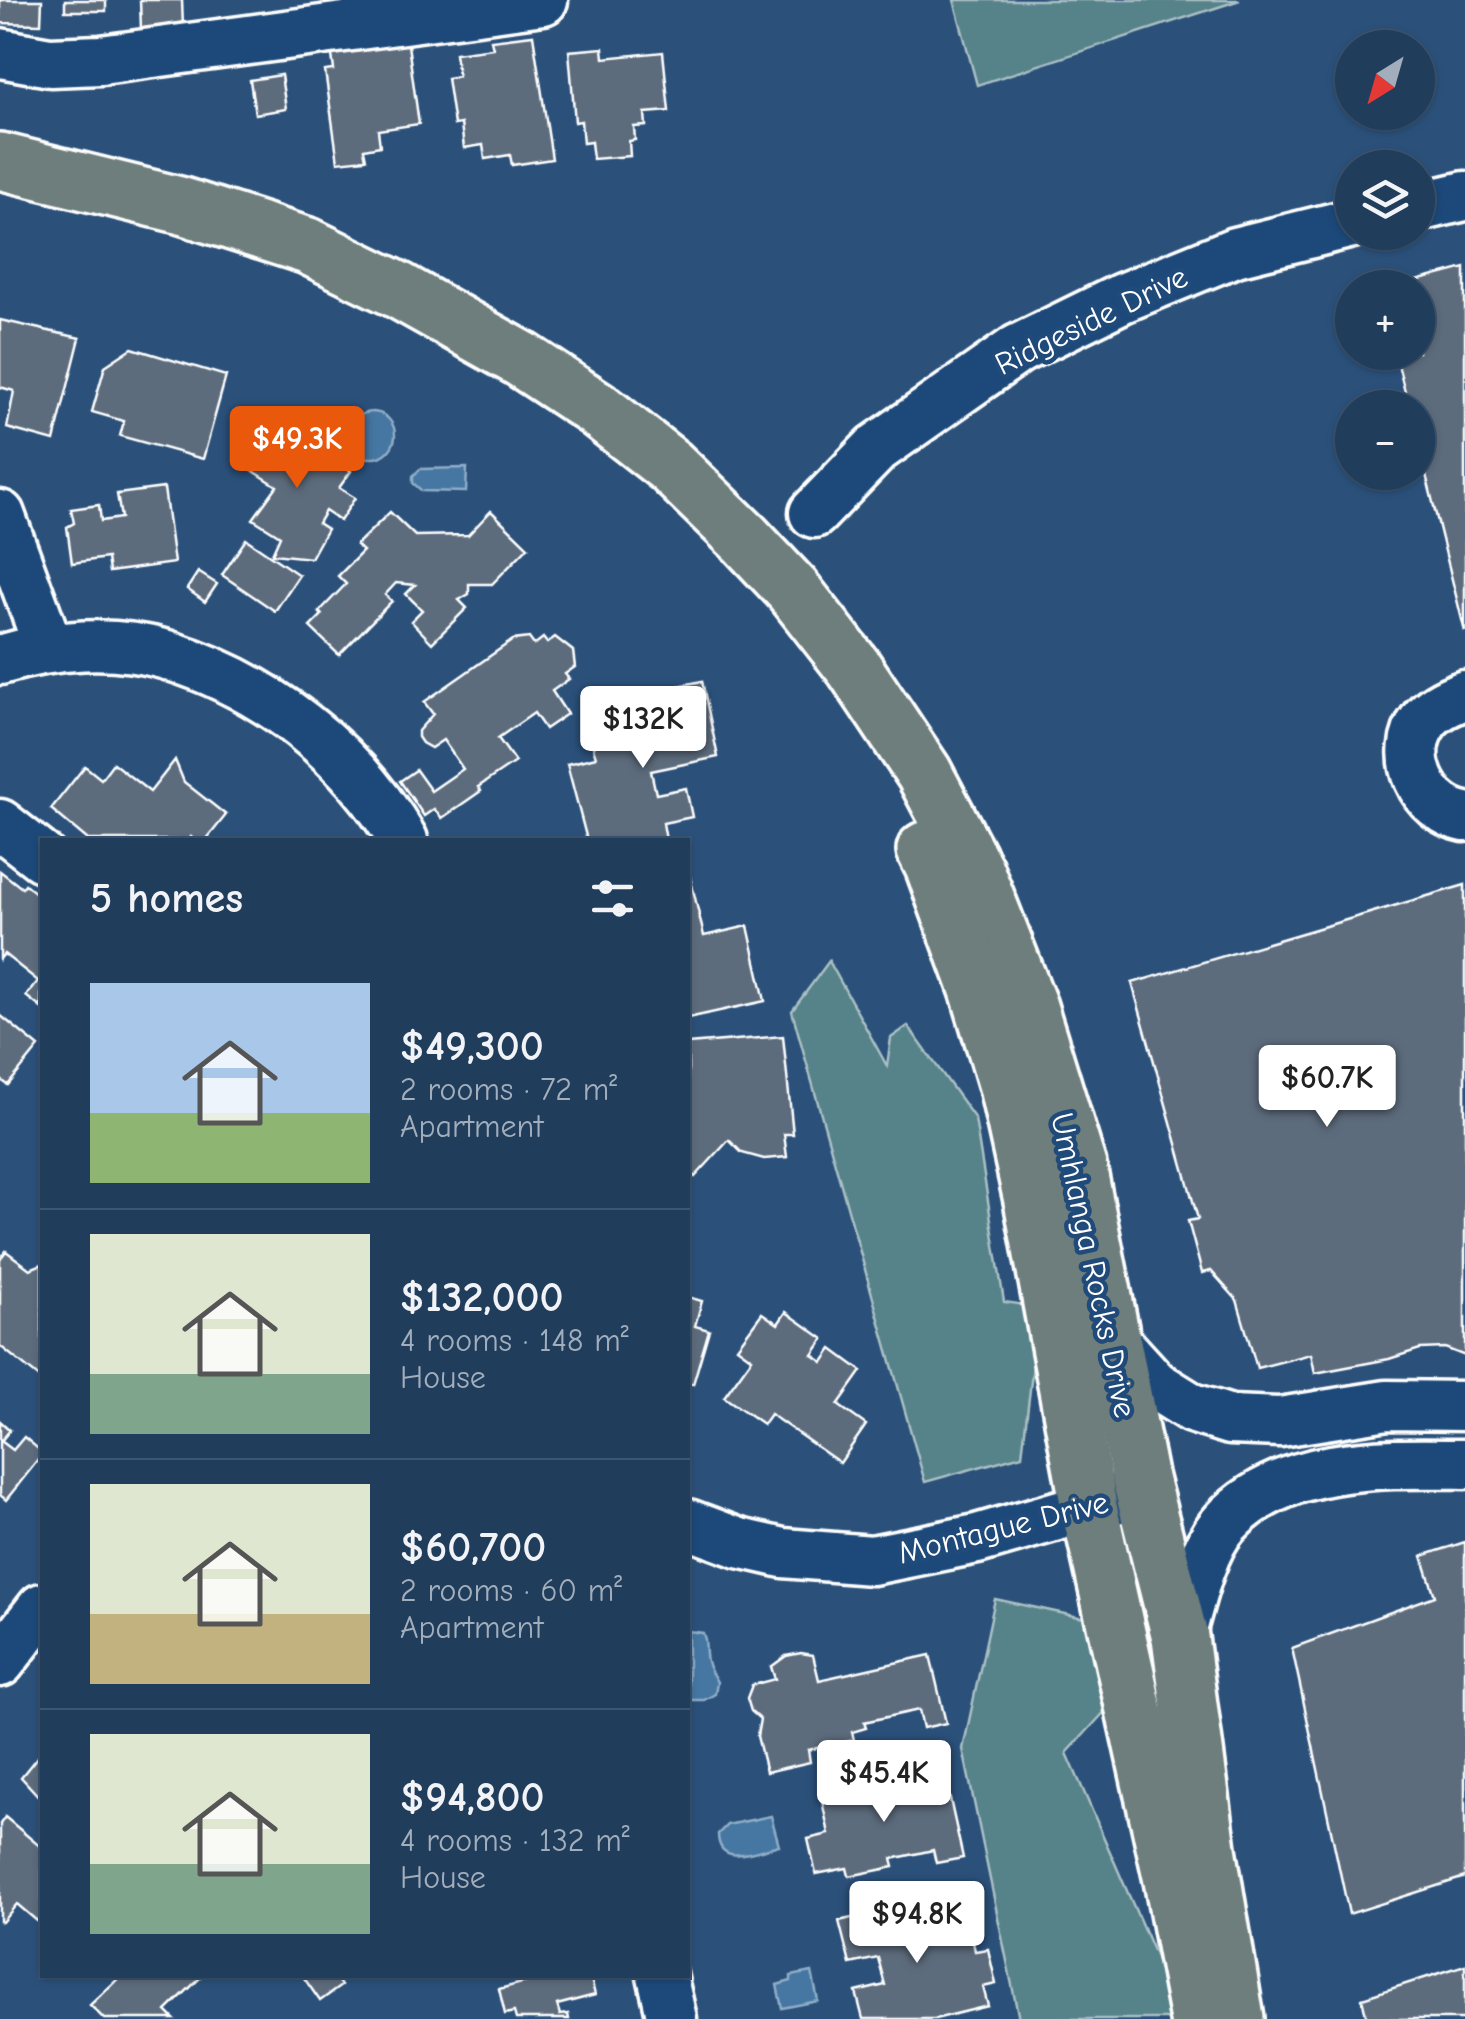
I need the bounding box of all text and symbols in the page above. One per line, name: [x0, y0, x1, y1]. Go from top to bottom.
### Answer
north arrow: [1335, 30, 1435, 130]
map controls: [1335, 30, 1435, 490]
button: layers: [1335, 150, 1435, 250]
street label: Ridgeside Drive: [989, 258, 1193, 383]
button: +: [1335, 270, 1435, 370]
button: −: [1335, 390, 1435, 490]
pin: $49.3K: [216, 406, 378, 491]
text: $49.3K: [252, 420, 342, 457]
pin: $132K: [573, 686, 713, 771]
text: $132K: [602, 700, 684, 737]
icon: filters: [585, 871, 640, 926]
text: 5 homes: [90, 874, 243, 923]
text: $49,300: [400, 1022, 544, 1071]
icon: home: [170, 1023, 290, 1143]
pin: $60.7K: [1246, 1045, 1408, 1130]
text: $60.7K: [1281, 1059, 1373, 1096]
text: 2 rooms · 72 m²: [400, 1071, 617, 1108]
text: Apartment: [400, 1108, 543, 1145]
street label: Umhlanga Rocks Drive: [1043, 1109, 1144, 1421]
text: $132,000: [400, 1273, 564, 1322]
icon: home: [170, 1274, 290, 1394]
text: 4 rooms · 148 m²: [400, 1322, 629, 1359]
text: House: [400, 1359, 486, 1396]
street label: Montague Drive: [894, 1484, 1112, 1571]
text: $60,700: [400, 1523, 546, 1572]
icon: home: [170, 1524, 290, 1644]
text: 2 rooms · 60 m²: [400, 1572, 622, 1609]
text: Apartment: [400, 1609, 543, 1646]
pin: $45.4K: [803, 1740, 965, 1825]
text: $45.4K: [839, 1754, 929, 1791]
text: $94,800: [400, 1773, 545, 1822]
icon: home: [170, 1774, 290, 1894]
text: 4 rooms · 132 m²: [400, 1822, 630, 1859]
text: House: [400, 1859, 486, 1896]
pin: $94.8K: [836, 1881, 998, 1966]
text: $94.8K: [871, 1895, 963, 1932]

